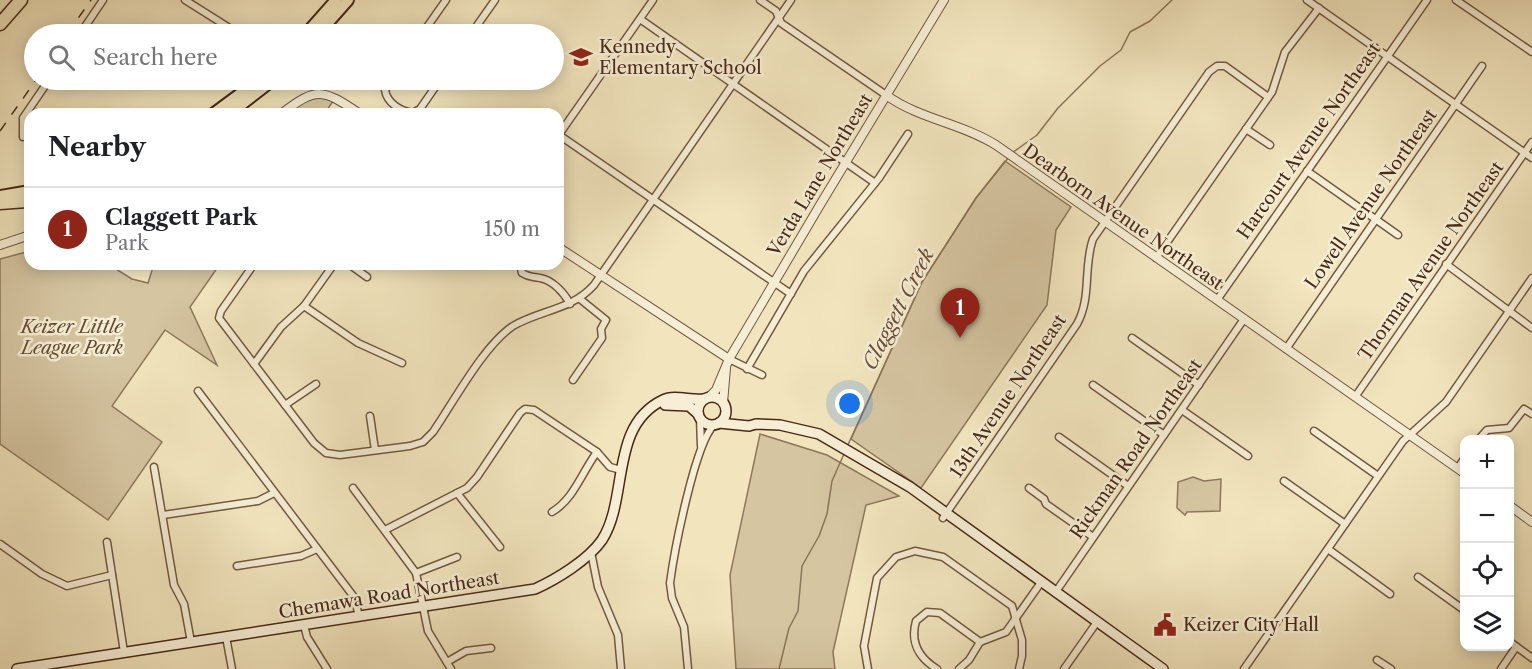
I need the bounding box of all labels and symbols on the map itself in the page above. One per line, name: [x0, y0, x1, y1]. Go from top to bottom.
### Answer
place label: Kennedy Elementary School: [599, 36, 762, 79]
street label: Harcourt Avenue Northeast: [1233, 38, 1386, 243]
school or university icon: Kennedy Elementary School: [568, 44, 594, 70]
street label: Verda Lane Northeast: [762, 89, 878, 261]
street label: Lowell Avenue Northeast: [1300, 104, 1442, 293]
street label: Dearborn Avenue Northeast: [1019, 139, 1228, 295]
street label: Thorman Avenue Northeast: [1354, 157, 1509, 365]
water label: Claggett Creek: [857, 244, 939, 374]
pin: 1: [940, 288, 980, 338]
street label: 13th Avenue Northeast: [945, 310, 1071, 482]
park label: Keizer Little League Park: [19, 316, 124, 359]
street label: Rickman Road Northeast: [1065, 354, 1207, 543]
your location: [835, 389, 864, 418]
street label: Chemawa Road Northeast: [277, 567, 502, 623]
public building icon: Keizer City Hall: [1152, 612, 1178, 638]
place label: Keizer City Hall: [1183, 614, 1319, 636]

